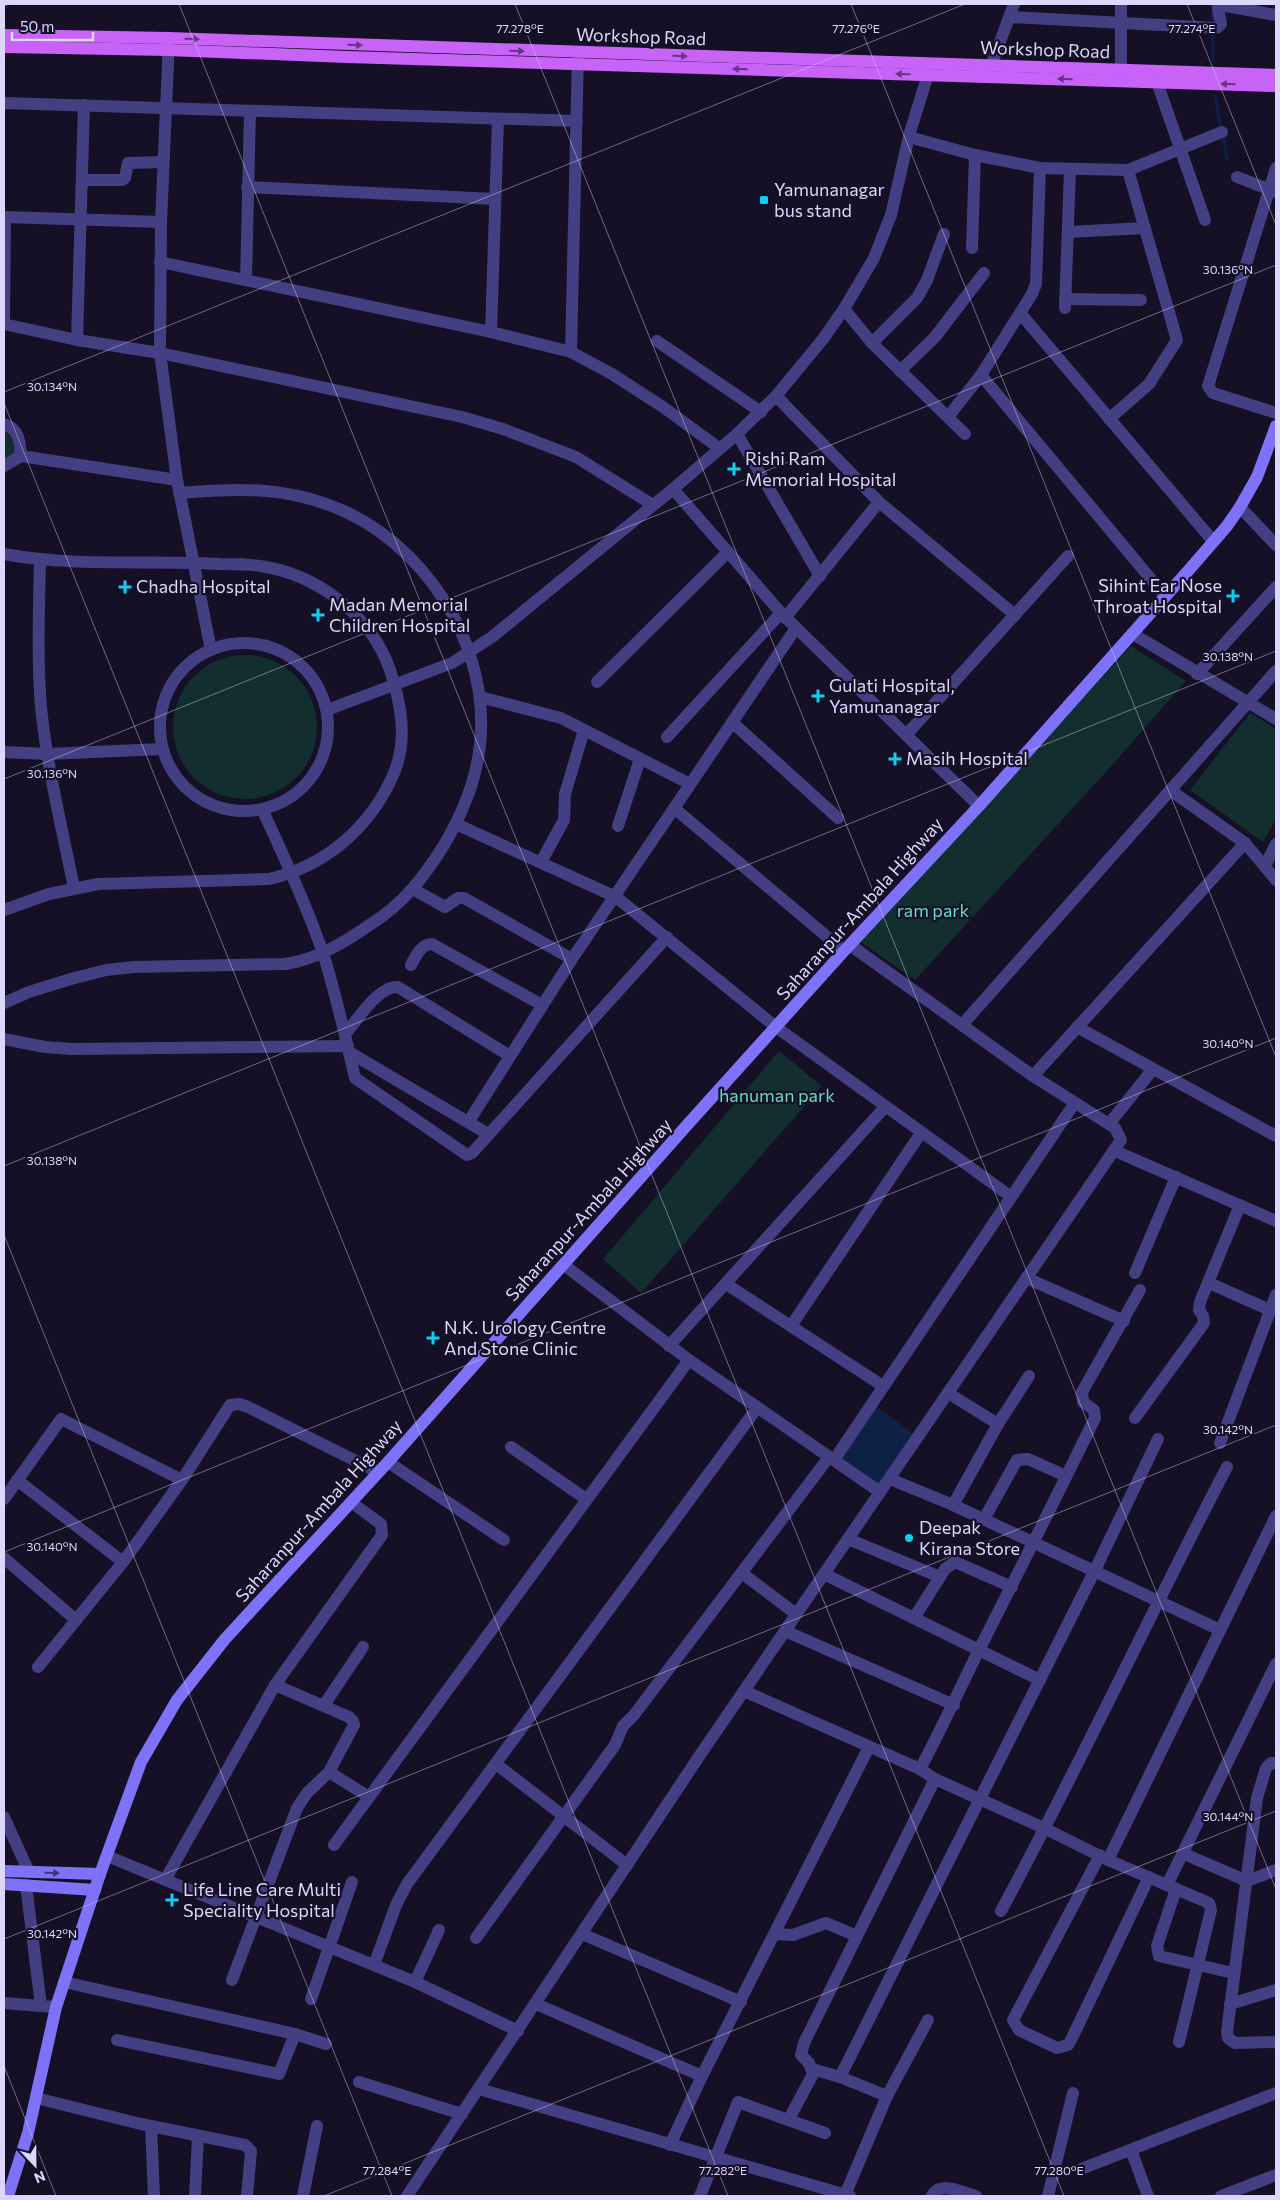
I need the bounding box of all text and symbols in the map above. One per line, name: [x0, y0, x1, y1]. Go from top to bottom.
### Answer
scale bar: [12, 10, 94, 42]
text: 50 m: [20, 17, 54, 35]
text: 77.278°E: [496, 21, 544, 35]
text: 77.276°E: [832, 21, 880, 35]
text: 77.274°E: [1169, 21, 1215, 35]
street label: Workshop Road: [576, 23, 706, 49]
one-way arrow: [185, 35, 201, 43]
street label: Workshop Road: [980, 36, 1110, 62]
one-way arrow: [347, 41, 363, 49]
one-way arrow: [509, 47, 525, 55]
one-way arrow: [672, 53, 688, 61]
one-way arrow: [732, 65, 748, 73]
one-way arrow: [894, 69, 910, 77]
one-way arrow: [1057, 75, 1073, 83]
one-way arrow: [1219, 80, 1235, 88]
place label: Yamunanagar bus stand: [774, 178, 885, 221]
marker: Yamunanagar bus stand: [758, 194, 770, 206]
text: 30.136°N: [1203, 262, 1253, 276]
text: 30.134°N: [27, 379, 77, 393]
place label: Rishi Ram Memorial Hospital: [745, 447, 896, 490]
marker: Rishi Ram Memorial Hospital: [727, 462, 741, 476]
place label: Sihint Ear Nose Throat Hospital: [1093, 574, 1222, 617]
place label: Chadha Hospital: [136, 575, 271, 597]
marker: Chadha Hospital: [118, 580, 132, 594]
marker: Sihint Ear Nose Throat Hospital: [1226, 589, 1240, 603]
place label: Madan Memorial Children Hospital: [329, 593, 470, 636]
marker: Madan Memorial Children Hospital: [311, 608, 325, 622]
text: 30.138°N: [1203, 649, 1253, 663]
place label: Gulati Hospital, Yamunanagar: [829, 674, 955, 717]
marker: Gulati Hospital, Yamunanagar: [811, 689, 825, 703]
place label: Masih Hospital: [906, 747, 1028, 769]
marker: Masih Hospital: [888, 752, 902, 766]
text: 30.136°N: [27, 766, 77, 780]
street label: Saharanpur-Ambala Highway: [771, 813, 947, 1004]
park label: ram park: [897, 899, 970, 921]
text: 30.140°N: [1202, 1036, 1254, 1050]
park label: hanuman park: [719, 1084, 835, 1106]
street label: Saharanpur-Ambala Highway: [500, 1114, 676, 1305]
text: 30.138°N: [27, 1153, 77, 1167]
place label: N.K. Urology Centre And Stone Clinic: [444, 1316, 606, 1359]
marker: N.K. Urology Centre And Stone Clinic: [426, 1331, 440, 1345]
street label: Saharanpur-Ambala Highway: [230, 1415, 406, 1606]
text: 30.142°N: [1203, 1422, 1253, 1436]
place label: Deepak Kirana Store: [919, 1516, 1020, 1559]
marker: Deepak Kirana Store: [903, 1532, 915, 1544]
text: 30.140°N: [26, 1539, 78, 1553]
text: 30.144°N: [1203, 1809, 1253, 1823]
one-way arrow: [44, 1869, 60, 1877]
place label: Life Line Care Multi Speciality Hospital: [183, 1878, 341, 1921]
marker: Life Line Care Multi Speciality Hospital: [165, 1893, 179, 1907]
text: 30.142°N: [27, 1926, 77, 1940]
north arrow: [10, 2140, 60, 2190]
text: 77.284°E: [363, 2163, 411, 2177]
text: 77.282°E: [699, 2163, 747, 2177]
text: 77.280°E: [1034, 2163, 1084, 2177]
text: N: [32, 2168, 48, 2187]

